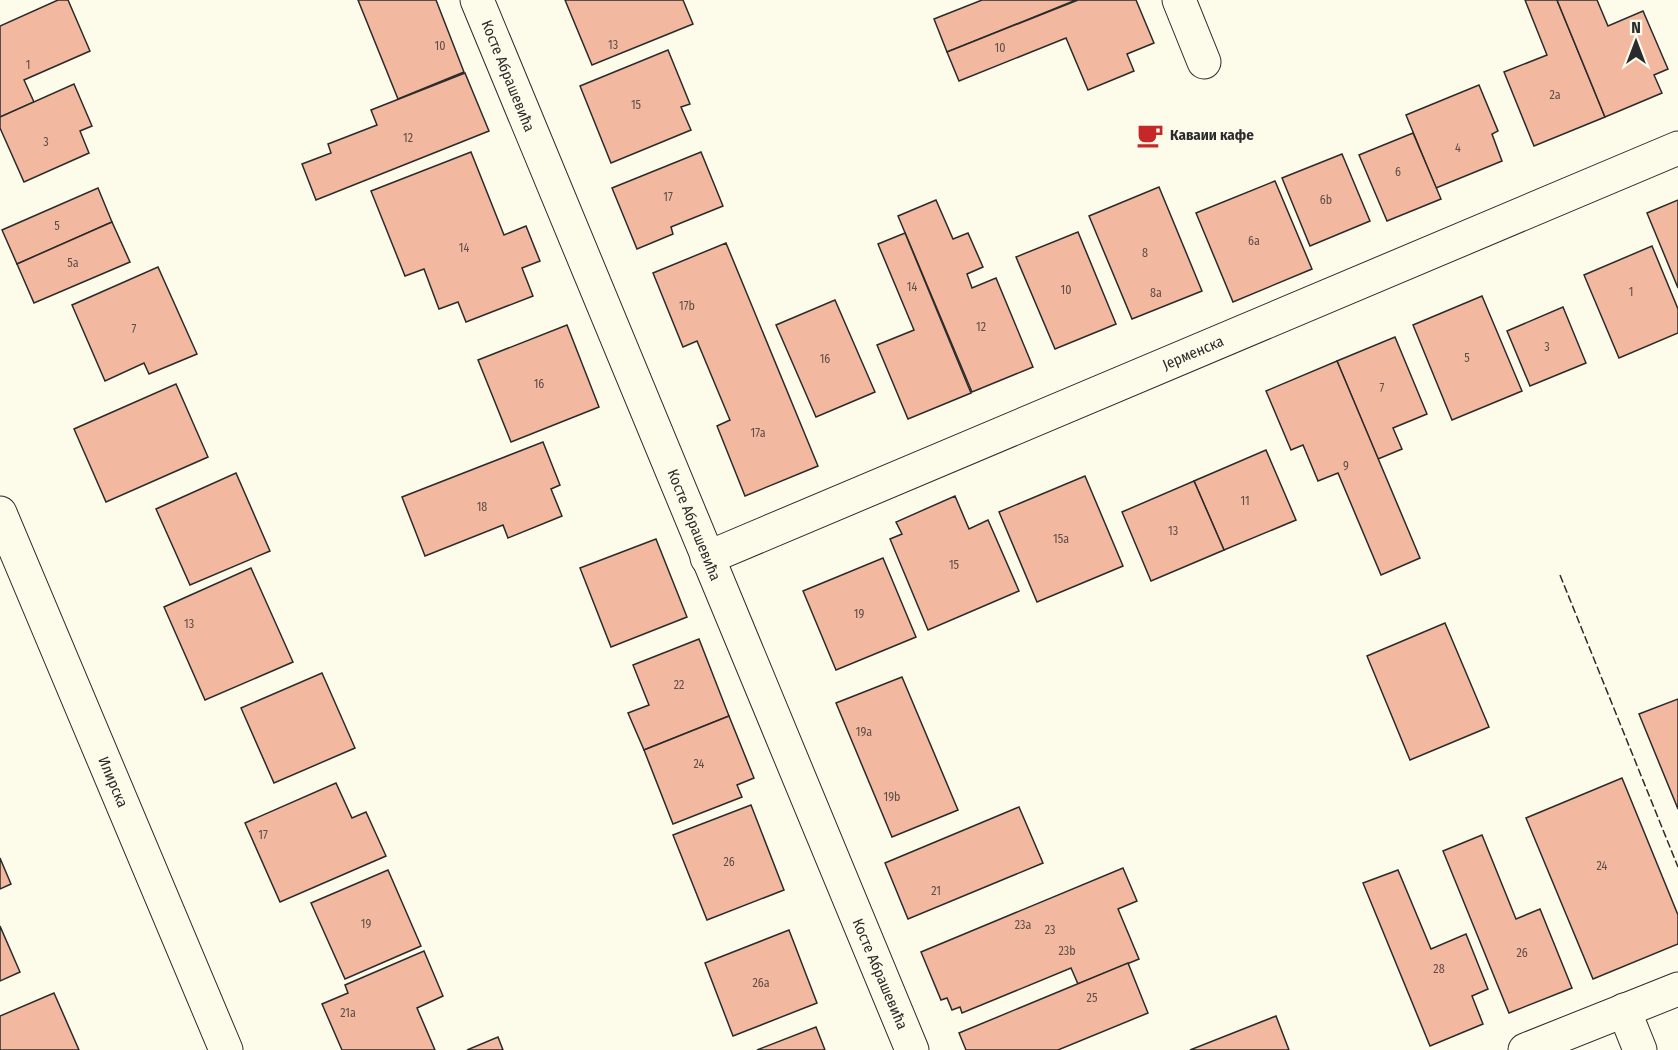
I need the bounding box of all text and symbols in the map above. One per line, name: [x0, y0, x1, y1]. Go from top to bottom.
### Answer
north arrow: [1606, 12, 1666, 72]
street label: Косте Абрашевића: [477, 18, 539, 134]
text: N: [1631, 18, 1641, 37]
house number: 13: [608, 38, 618, 52]
house number: 10: [435, 39, 445, 53]
house number: 10: [995, 41, 1005, 55]
house number: 1: [26, 58, 30, 72]
house number: 2a: [1549, 88, 1561, 102]
house number: 15: [631, 98, 642, 112]
cafe icon: Каваии кафе: [1135, 120, 1165, 150]
place label: Каваии кафе: [1170, 126, 1254, 144]
house number: 12: [403, 131, 413, 145]
house number: 3: [43, 135, 49, 149]
house number: 4: [1455, 141, 1461, 155]
house number: 6: [1395, 165, 1401, 179]
house number: 17: [663, 190, 673, 204]
house number: 6b: [1320, 193, 1332, 207]
house number: 5: [54, 219, 60, 233]
house number: 6a: [1248, 234, 1260, 248]
house number: 14: [459, 241, 469, 255]
house number: 8: [1142, 246, 1148, 260]
house number: 5a: [67, 256, 79, 270]
house number: 14: [907, 280, 917, 294]
house number: 10: [1061, 283, 1071, 297]
house number: 1: [1629, 285, 1633, 299]
house number: 8a: [1150, 286, 1162, 300]
house number: 17b: [679, 299, 695, 313]
house number: 12: [976, 320, 986, 334]
house number: 7: [132, 322, 137, 336]
street label: Јерменска: [1160, 332, 1226, 374]
house number: 3: [1544, 340, 1550, 354]
house number: 5: [1464, 351, 1470, 365]
house number: 16: [820, 352, 830, 366]
house number: 16: [534, 377, 544, 391]
house number: 7: [1380, 381, 1385, 395]
house number: 17a: [750, 426, 766, 440]
house number: 9: [1343, 459, 1349, 473]
street label: Косте Абрашевића: [663, 467, 725, 583]
house number: 11: [1240, 494, 1250, 508]
house number: 18: [477, 500, 487, 514]
house number: 13: [1168, 524, 1178, 538]
house number: 15a: [1053, 532, 1069, 546]
house number: 15: [949, 558, 960, 572]
house number: 19: [854, 607, 864, 621]
house number: 13: [184, 617, 194, 631]
house number: 22: [674, 678, 684, 692]
house number: 19a: [856, 725, 872, 739]
street label: Илирска: [94, 754, 132, 810]
house number: 24: [694, 757, 705, 771]
house number: 19b: [884, 790, 900, 804]
house number: 17: [258, 828, 268, 842]
house number: 26: [723, 855, 735, 869]
house number: 24: [1597, 859, 1608, 873]
house number: 21: [931, 884, 941, 898]
street label: Косте Абрашевића: [849, 916, 911, 1032]
house number: 19: [361, 917, 371, 931]
house number: 23a: [1015, 918, 1031, 932]
house number: 23: [1045, 923, 1055, 937]
house number: 23b: [1058, 944, 1076, 958]
house number: 26: [1516, 946, 1528, 960]
house number: 28: [1433, 962, 1445, 976]
house number: 26a: [752, 976, 770, 990]
house number: 25: [1087, 991, 1098, 1005]
house number: 21a: [340, 1006, 356, 1020]

